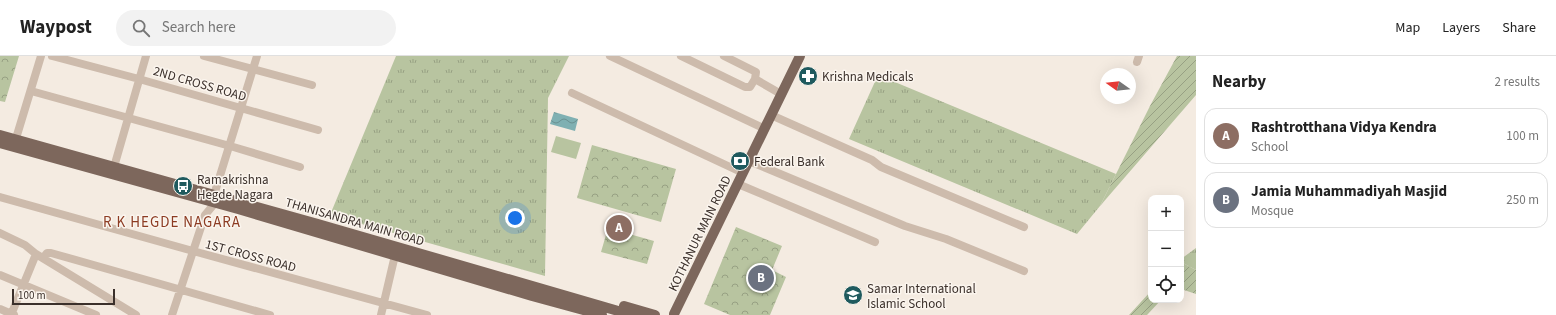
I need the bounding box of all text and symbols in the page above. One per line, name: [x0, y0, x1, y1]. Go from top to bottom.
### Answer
search box: [116, 10, 396, 46]
text: Waypost: [20, 14, 92, 41]
icon: search: [130, 17, 152, 39]
text: Search here: [162, 17, 236, 38]
text: Map: [1395, 18, 1420, 38]
text: Layers: [1442, 18, 1480, 38]
text: Share: [1502, 18, 1536, 38]
street label: 2ND CROSS ROAD: [151, 62, 248, 106]
pharmacy icon: Krishna Medicals: [797, 65, 819, 87]
place label: Krishna Medicals: [822, 68, 914, 86]
north arrow: [1100, 68, 1136, 104]
text: Nearby: [1212, 70, 1266, 94]
text: 2 results: [1495, 73, 1540, 91]
text: Rashtrotthana Vidya Kendra: [1251, 117, 1437, 138]
text: A: [1222, 127, 1230, 145]
text: 100 m: [1506, 127, 1539, 145]
text: School: [1251, 138, 1288, 156]
bank icon: Federal Bank: [729, 150, 751, 172]
place label: Federal Bank: [754, 153, 825, 171]
place label: Ramakrishna Hegde Nagara: [197, 171, 273, 204]
street label: KOTHANUR MAIN ROAD: [664, 173, 736, 294]
bus stop icon: Ramakrishna Hegde Nagara: [172, 175, 194, 197]
text: Jamia Muhammadiyah Masjid: [1251, 181, 1447, 202]
text: B: [1222, 191, 1230, 209]
text: 250 m: [1506, 191, 1539, 209]
street label: THANISANDRA MAIN ROAD: [283, 194, 426, 250]
map controls: [1148, 195, 1184, 303]
button: +: [1148, 195, 1184, 231]
text: Mosque: [1251, 202, 1294, 220]
your location: [505, 208, 525, 228]
district label: R K HEGDE NAGARA: [103, 212, 241, 233]
pin: A: [606, 213, 632, 243]
button: −: [1148, 231, 1184, 267]
street label: 1ST CROSS ROAD: [203, 235, 298, 277]
pin: B: [748, 263, 774, 293]
button: locate: [1148, 267, 1184, 303]
place label: Samar International Islamic School: [867, 280, 976, 313]
school or university icon: Samar International Islamic School: [842, 284, 864, 306]
scale bar: [12, 287, 115, 306]
text: 100 m: [18, 288, 46, 303]

